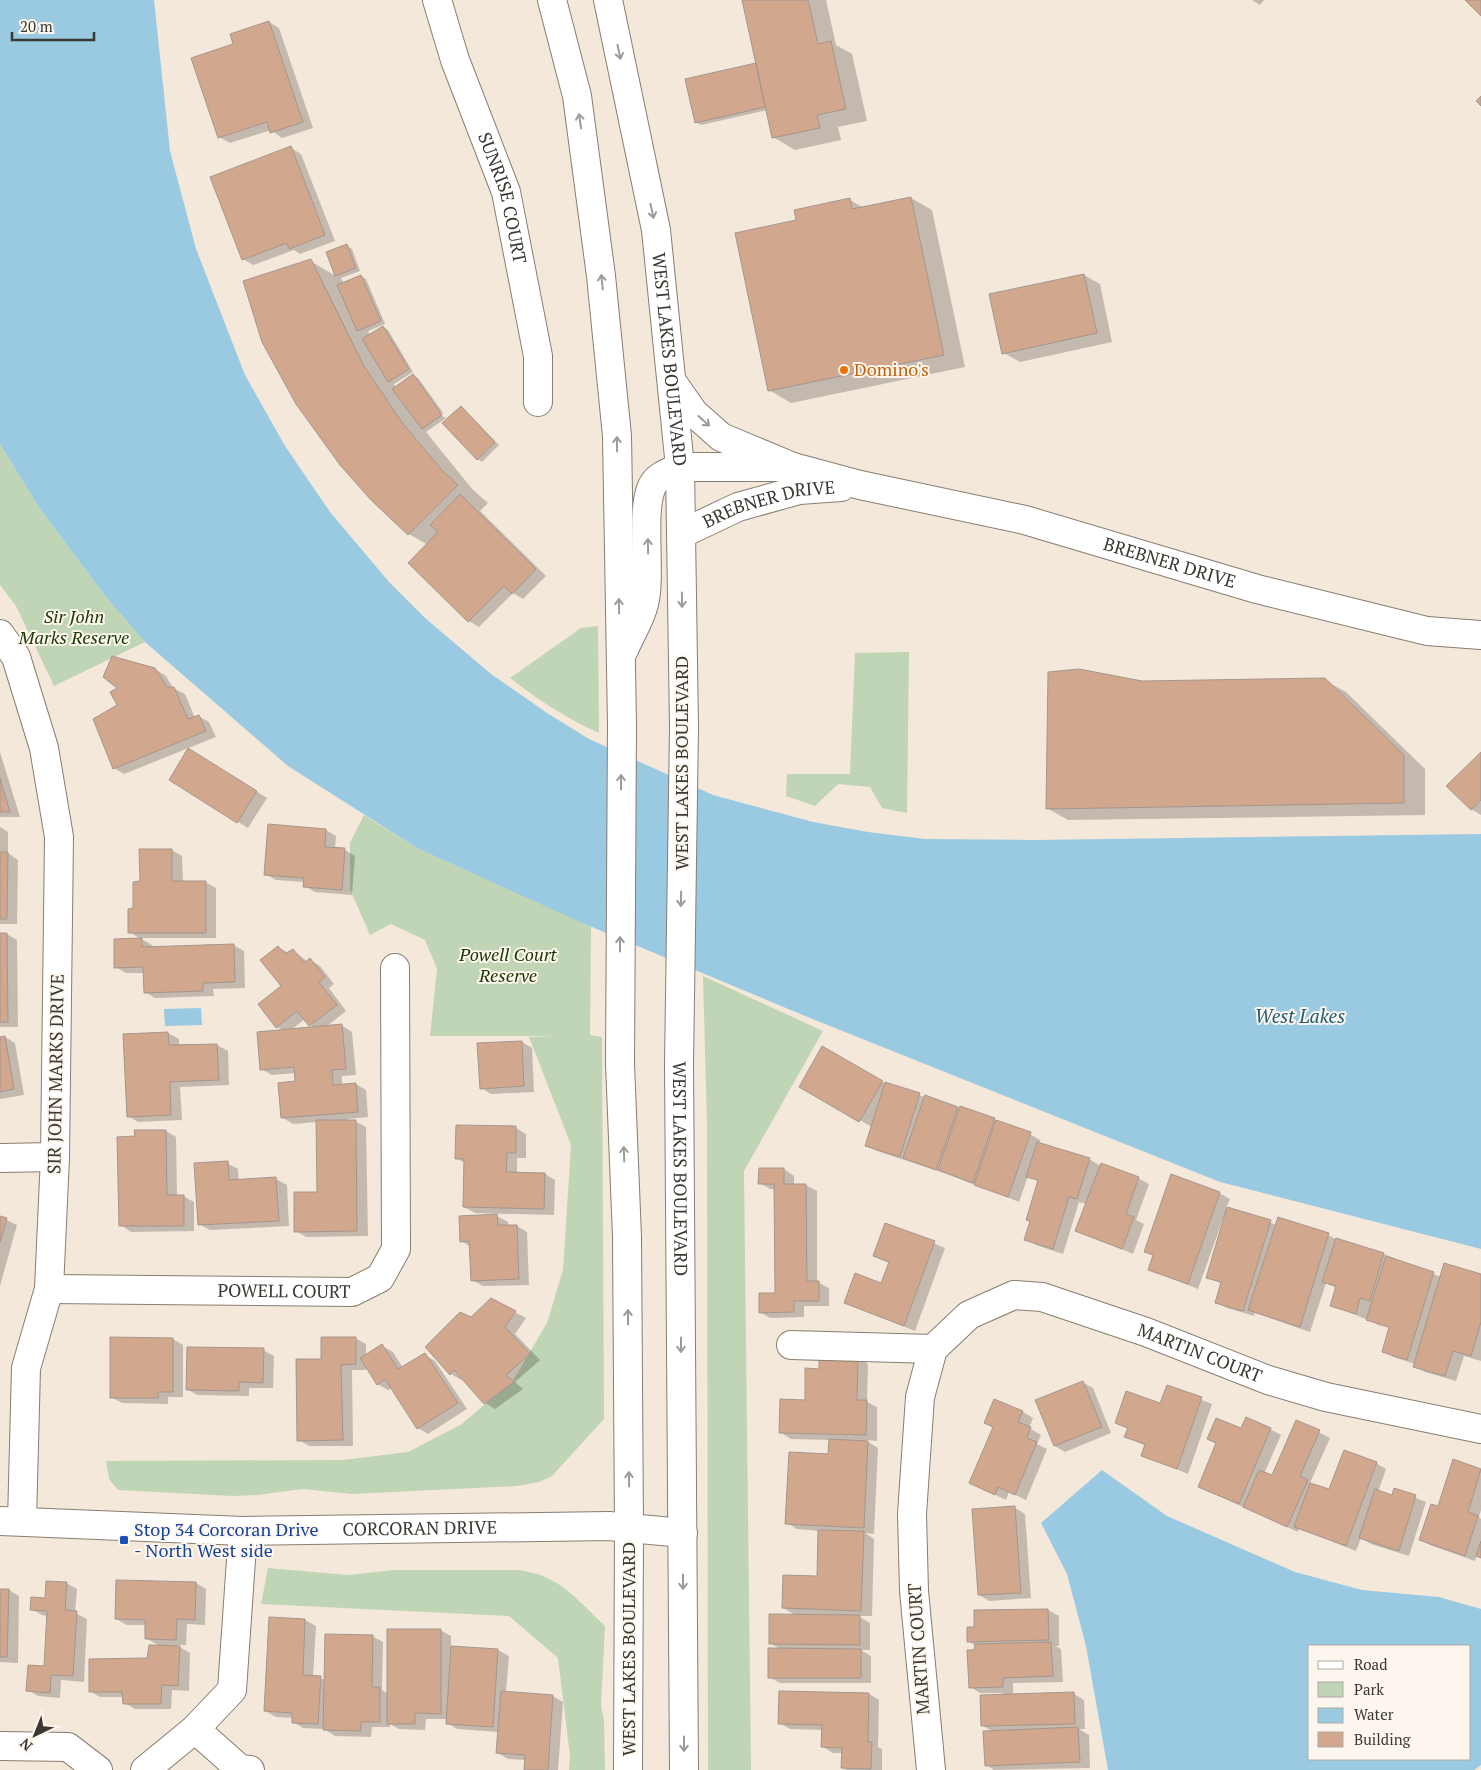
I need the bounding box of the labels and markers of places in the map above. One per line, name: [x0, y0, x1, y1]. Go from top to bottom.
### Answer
place label: Domino's: [854, 357, 929, 381]
marker: Domino's: [838, 364, 850, 376]
place label: Stop 34 Corcoran Drive - North West side: [134, 1517, 318, 1562]
marker: Stop 34 Corcoran Drive - North West side: [118, 1534, 130, 1546]

